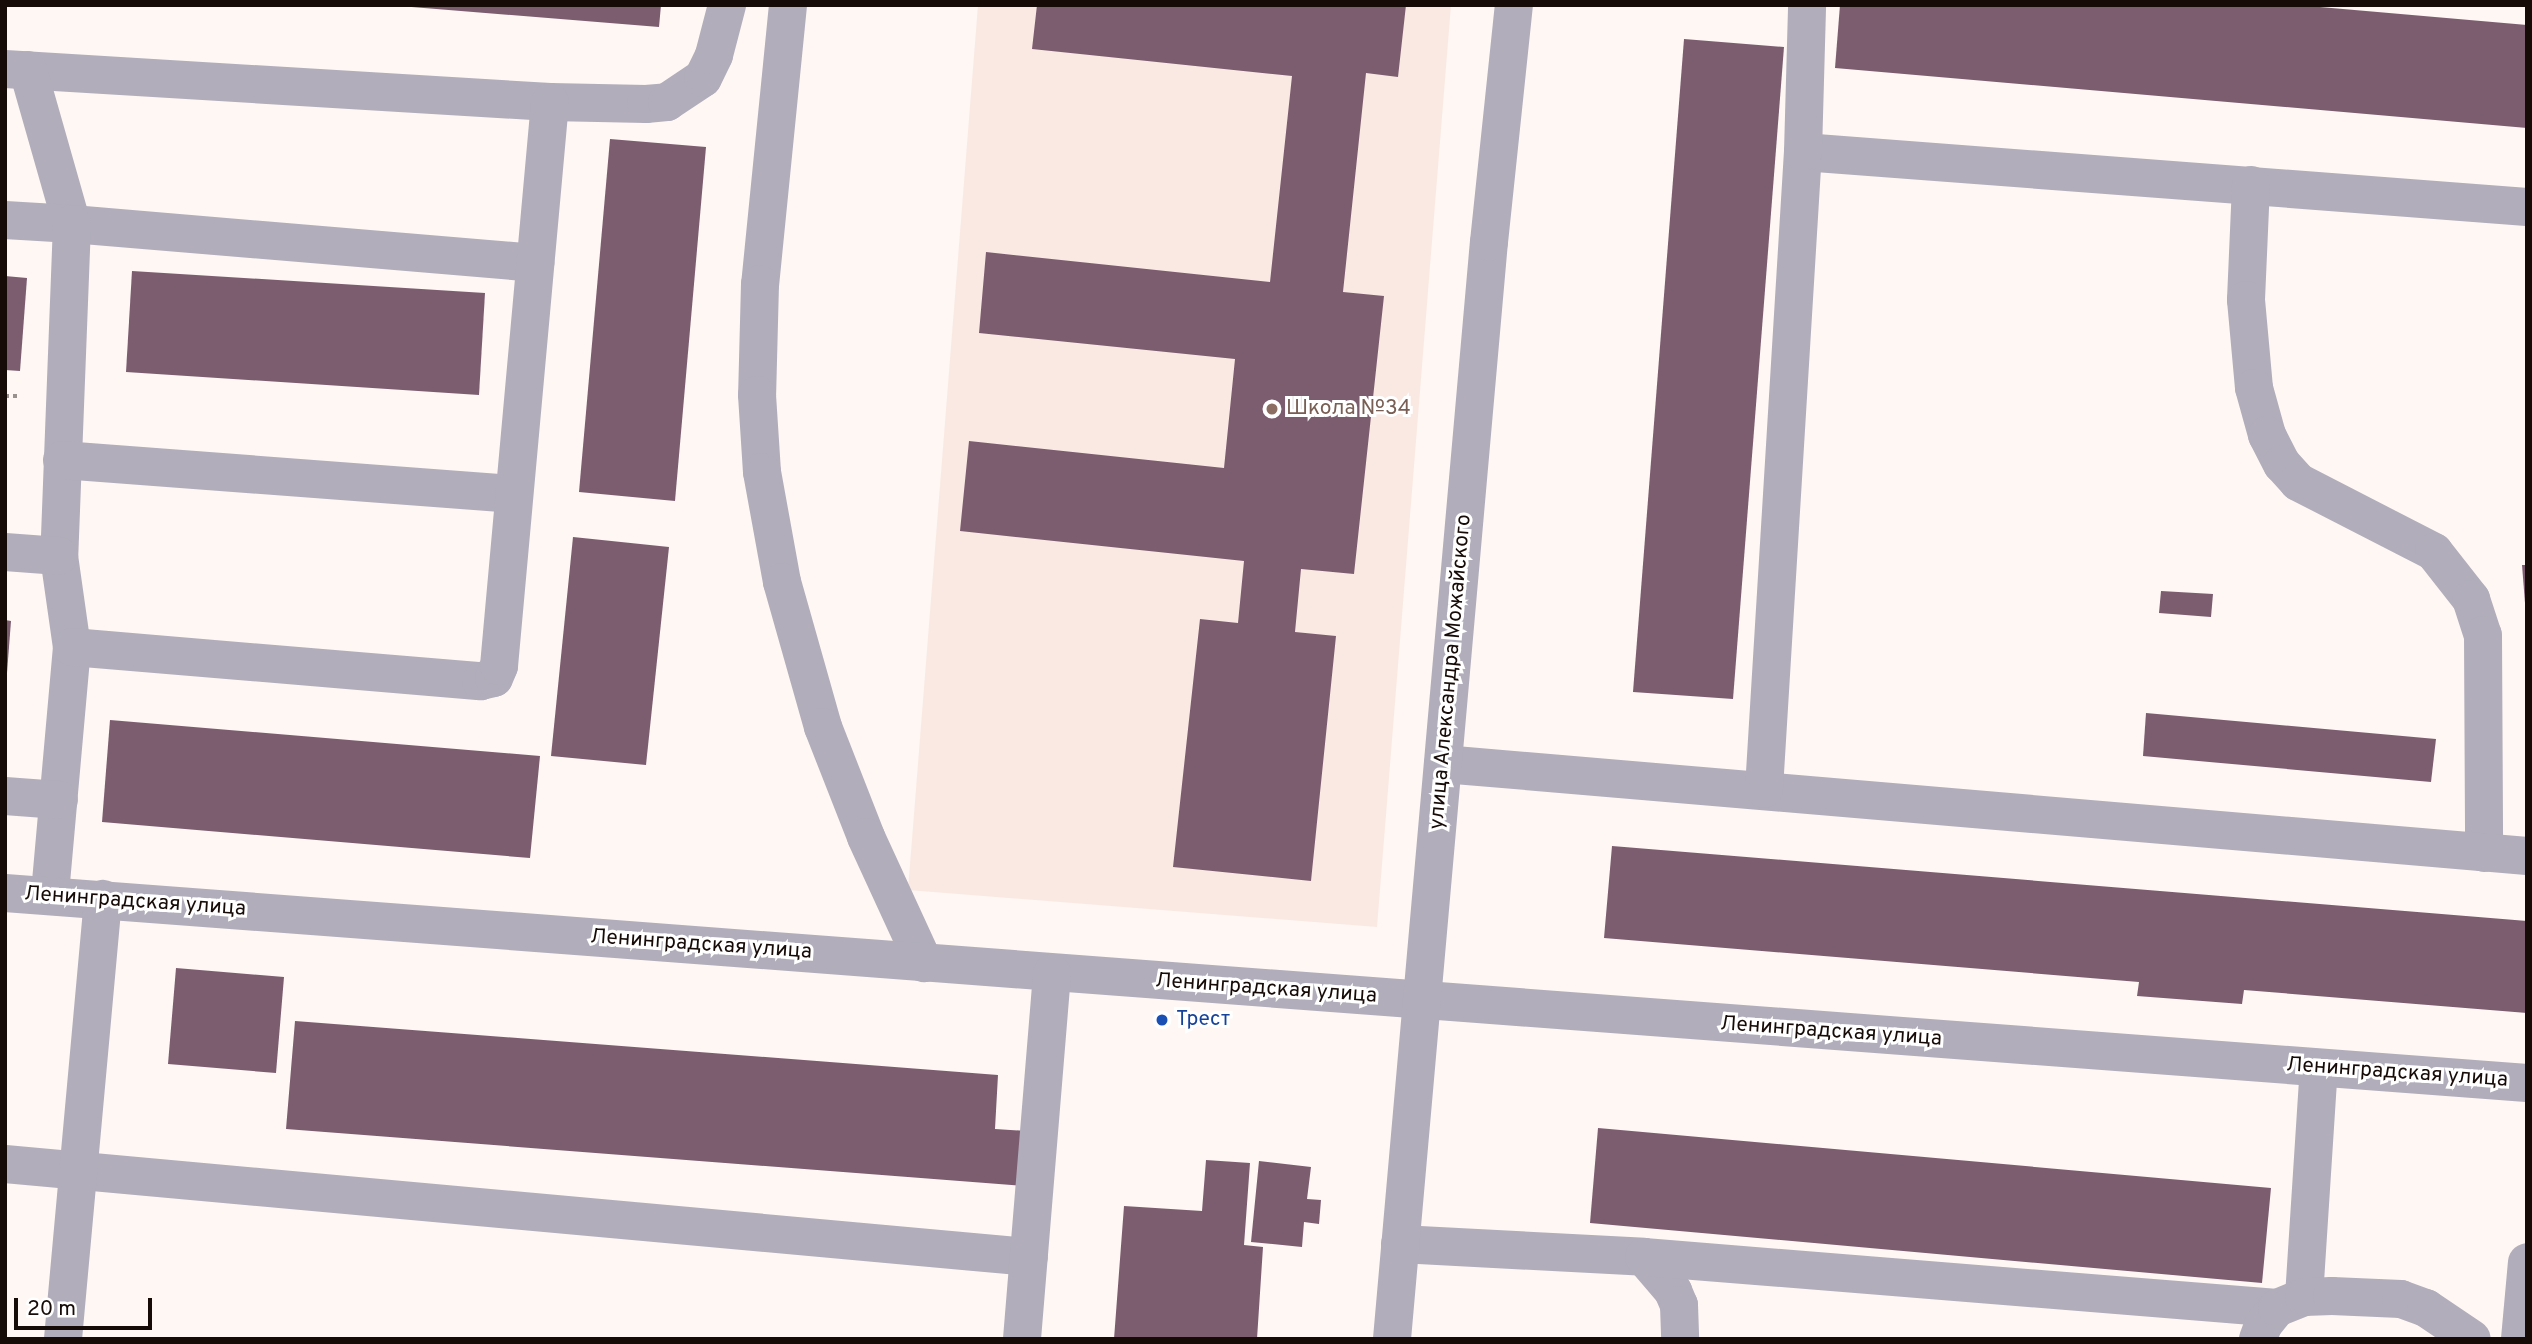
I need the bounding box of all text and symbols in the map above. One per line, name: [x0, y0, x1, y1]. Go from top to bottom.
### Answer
place label: Школа №34: [1286, 396, 1411, 422]
marker: Школа №34: [1264, 401, 1280, 417]
street label: улица Александра Можайского: [1425, 513, 1477, 831]
street label: Ленинградская улица: [23, 882, 247, 922]
street label: Ленинградская улица: [589, 925, 813, 965]
street label: Ленинградская улица: [1154, 969, 1378, 1009]
place label: Трест: [1176, 1007, 1230, 1033]
marker: Трест: [1154, 1012, 1170, 1028]
street label: Ленинградская улица: [1719, 1012, 1943, 1052]
street label: Ленинградская улица: [2285, 1053, 2509, 1093]
scale bar: [18, 1284, 156, 1328]
text: 20 m: [27, 1296, 76, 1323]

